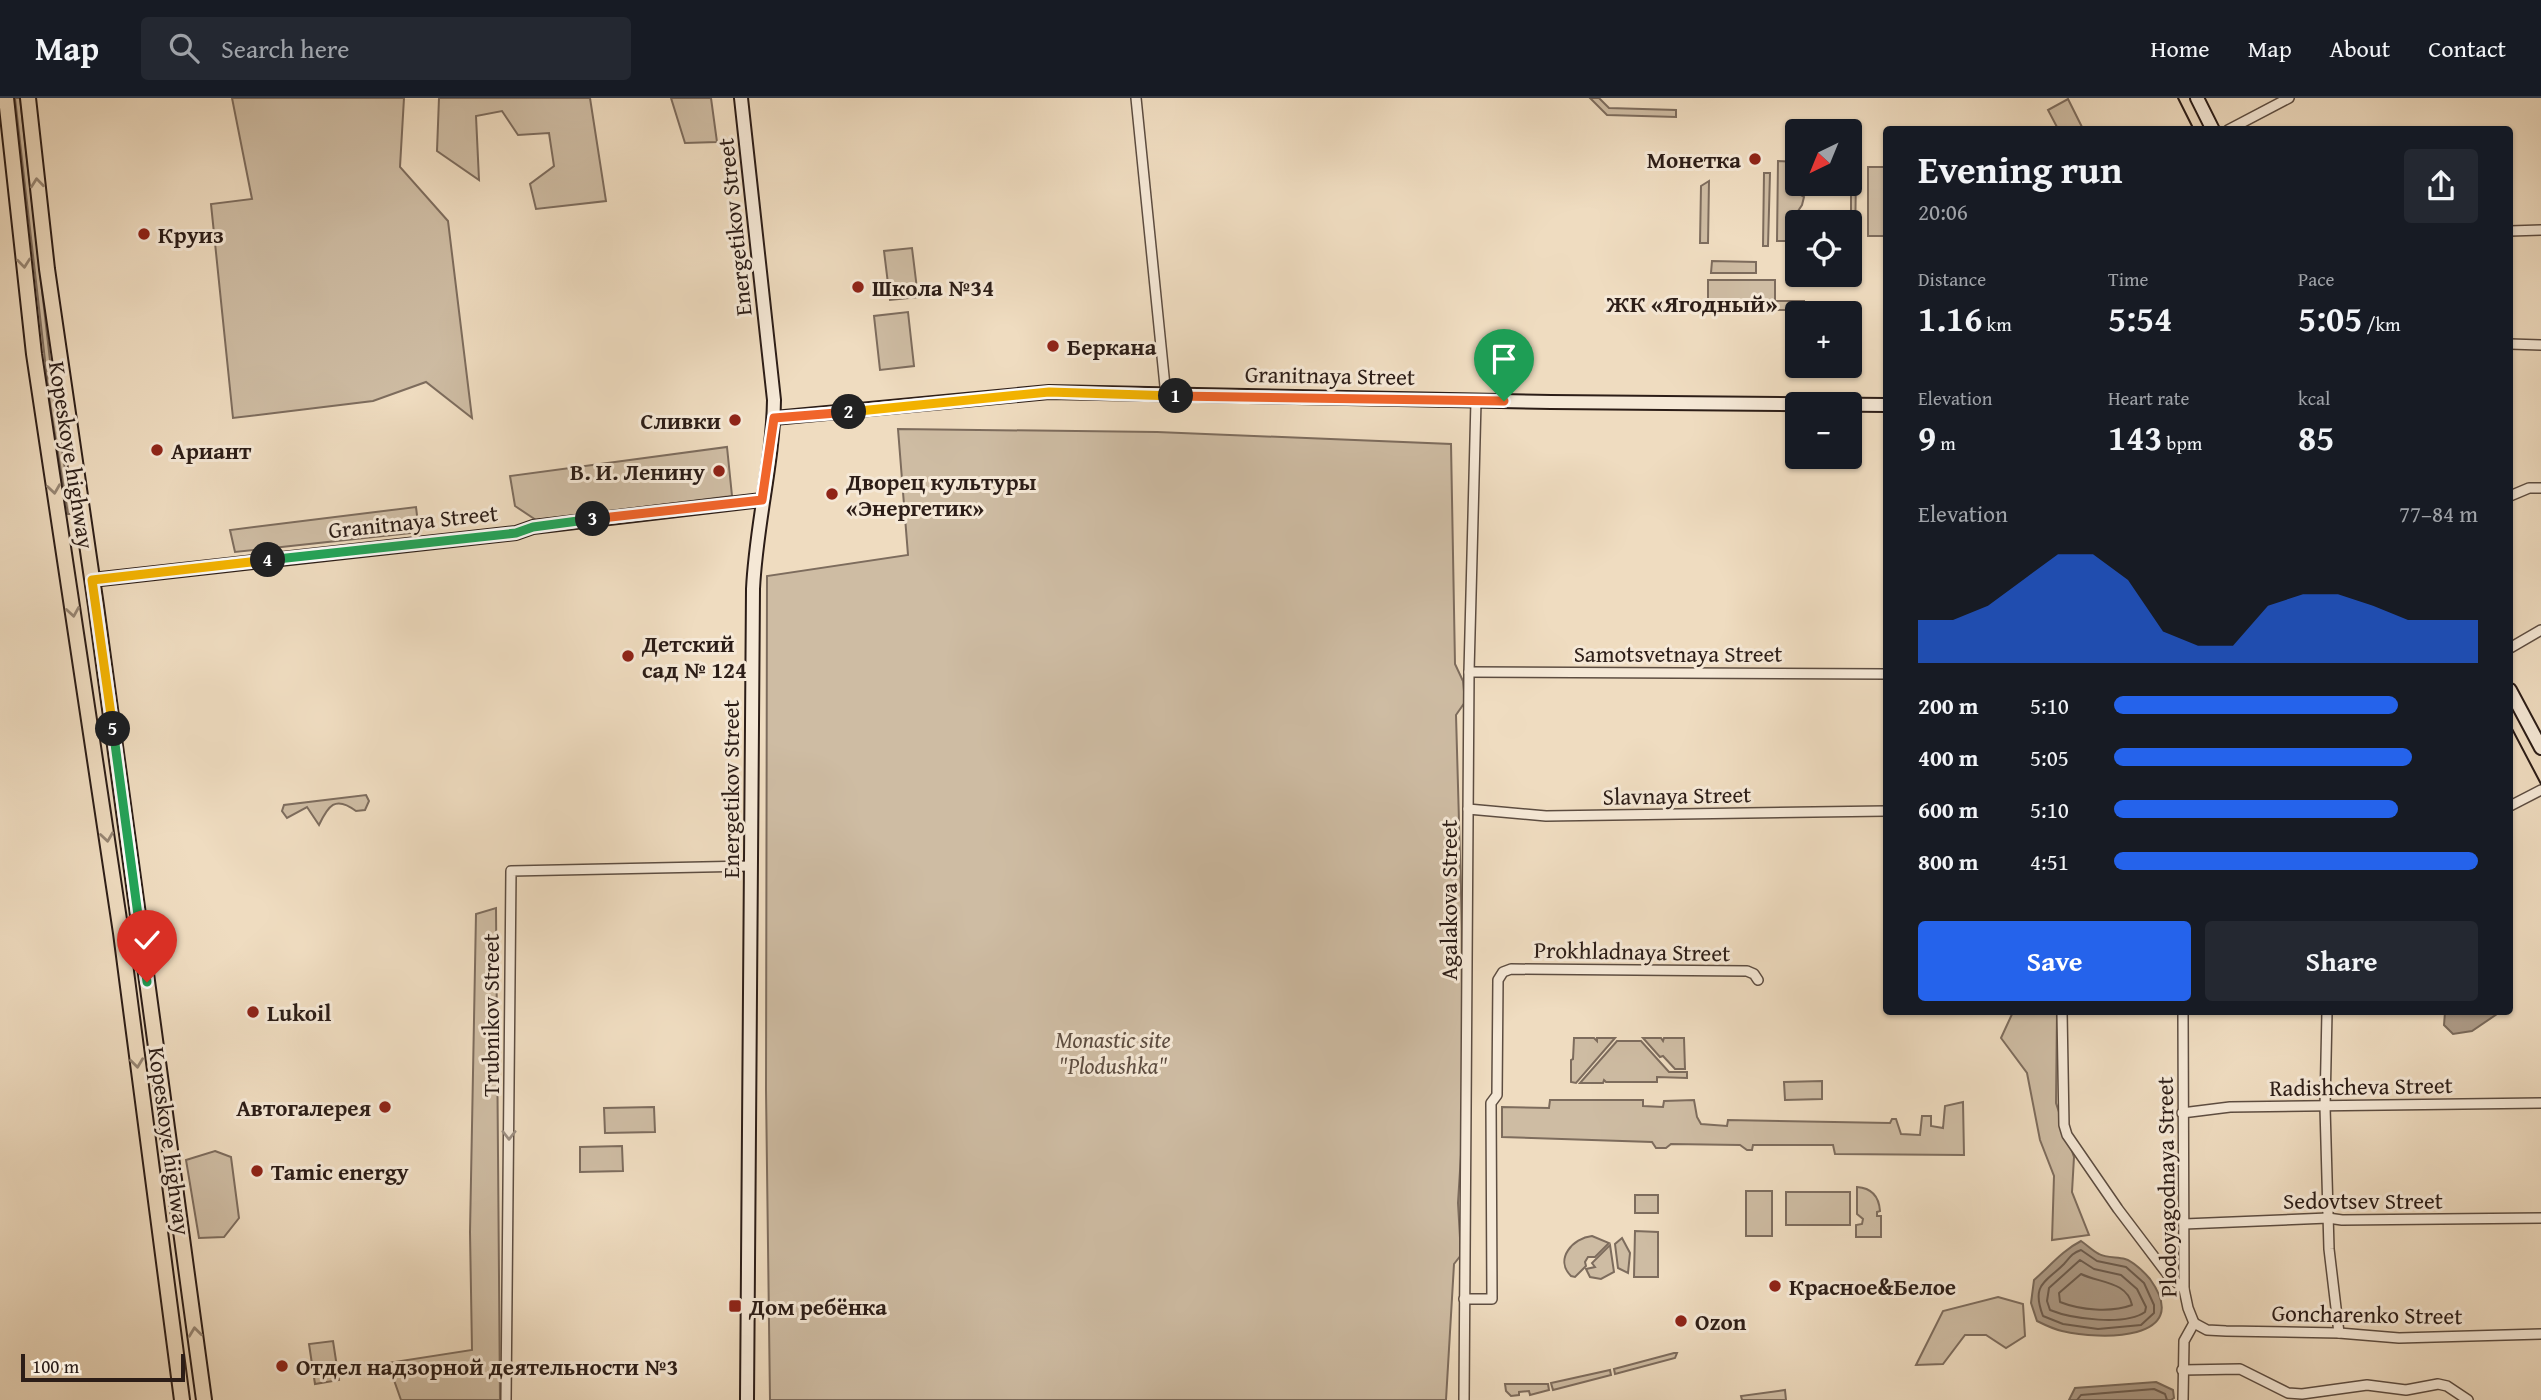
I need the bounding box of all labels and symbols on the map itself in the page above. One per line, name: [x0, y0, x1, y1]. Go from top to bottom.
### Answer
north arrow: [1785, 119, 1862, 196]
street label: Energetikov Street: [708, 136, 760, 318]
place label: Монетка: [1647, 143, 1741, 176]
marker: Монетка: [1747, 151, 1763, 167]
one-way arrow: [30, 177, 45, 189]
place label: Круиз: [158, 218, 224, 251]
marker: Круиз: [136, 226, 152, 242]
one-way arrow: [16, 258, 31, 269]
place label: Школа №34: [872, 271, 994, 304]
marker: Школа №34: [850, 279, 866, 295]
district label: ЖК «Ягодный»: [1605, 286, 1778, 321]
pin: [1474, 329, 1534, 401]
place label: Беркана: [1067, 330, 1157, 363]
marker: Беркана: [1045, 338, 1061, 354]
street label: Granitnaya Street: [1245, 357, 1415, 393]
street label: Kopeskoye highway: [41, 359, 103, 552]
pin: 1: [1158, 378, 1194, 414]
pin: 2: [832, 394, 866, 430]
place label: Сливки: [640, 404, 721, 437]
marker: Сливки: [727, 412, 743, 428]
place label: Ариант: [171, 434, 252, 467]
marker: Ариант: [149, 442, 165, 458]
place label: В. И. Ленину: [570, 455, 705, 488]
marker: В. И. Ленину: [711, 463, 727, 479]
place label: Дворец культуры «Энергетик»: [845, 465, 1037, 524]
one-way arrow: [46, 483, 61, 495]
marker: Дворец культуры «Энергетик»: [824, 486, 840, 502]
street label: Granitnaya Street: [327, 496, 499, 546]
pin: 3: [576, 502, 610, 536]
pin: 4: [250, 542, 286, 578]
one-way arrow: [66, 606, 81, 618]
place label: Детский сад № 124: [641, 627, 747, 686]
street label: Samotsvetnaya Street: [1574, 637, 1782, 670]
marker: Детский сад № 124: [620, 648, 636, 664]
street label: Energetikov Street: [714, 700, 747, 878]
pin: 5: [96, 712, 130, 746]
street label: Slavnaya Street: [1602, 777, 1752, 813]
street label: Agalakova Street: [1432, 819, 1465, 981]
one-way arrow: [99, 831, 114, 843]
pin: [117, 910, 177, 982]
street label: Trubnikov Street: [474, 933, 507, 1097]
street label: Prokhladnaya Street: [1534, 933, 1730, 969]
place label: Lukoil: [267, 996, 331, 1029]
marker: Lukoil: [245, 1004, 261, 1020]
park label: Monastic site "Plodushka": [1055, 1023, 1171, 1082]
street label: Kopeskoye highway: [140, 1045, 200, 1238]
one-way arrow: [129, 1057, 144, 1068]
street label: Radishcheva Street: [2269, 1068, 2453, 1104]
street label: Plodoyagodnaya Street: [2148, 1076, 2184, 1298]
place label: Автогалерея: [236, 1091, 371, 1124]
marker: Автогалерея: [377, 1099, 393, 1115]
one-way arrow: [501, 1130, 517, 1141]
place label: Tamic energy: [271, 1155, 409, 1188]
marker: Tamic energy: [249, 1163, 265, 1179]
street label: Sedovtsev Street: [2283, 1184, 2443, 1217]
place label: Красное&Белое: [1789, 1270, 1956, 1303]
marker: Красное&Белое: [1767, 1278, 1783, 1294]
place label: Дом ребёнка: [748, 1290, 887, 1323]
street label: Goncharenko Street: [2271, 1296, 2463, 1332]
marker: Дом ребёнка: [727, 1298, 743, 1314]
place label: Ozon: [1695, 1305, 1747, 1338]
marker: Ozon: [1673, 1313, 1689, 1329]
one-way arrow: [188, 1326, 203, 1338]
place label: Отдел надзорной деятельности №3: [296, 1350, 679, 1383]
scale bar: [21, 1351, 186, 1383]
marker: Отдел надзорной деятельности №3: [274, 1358, 290, 1374]

